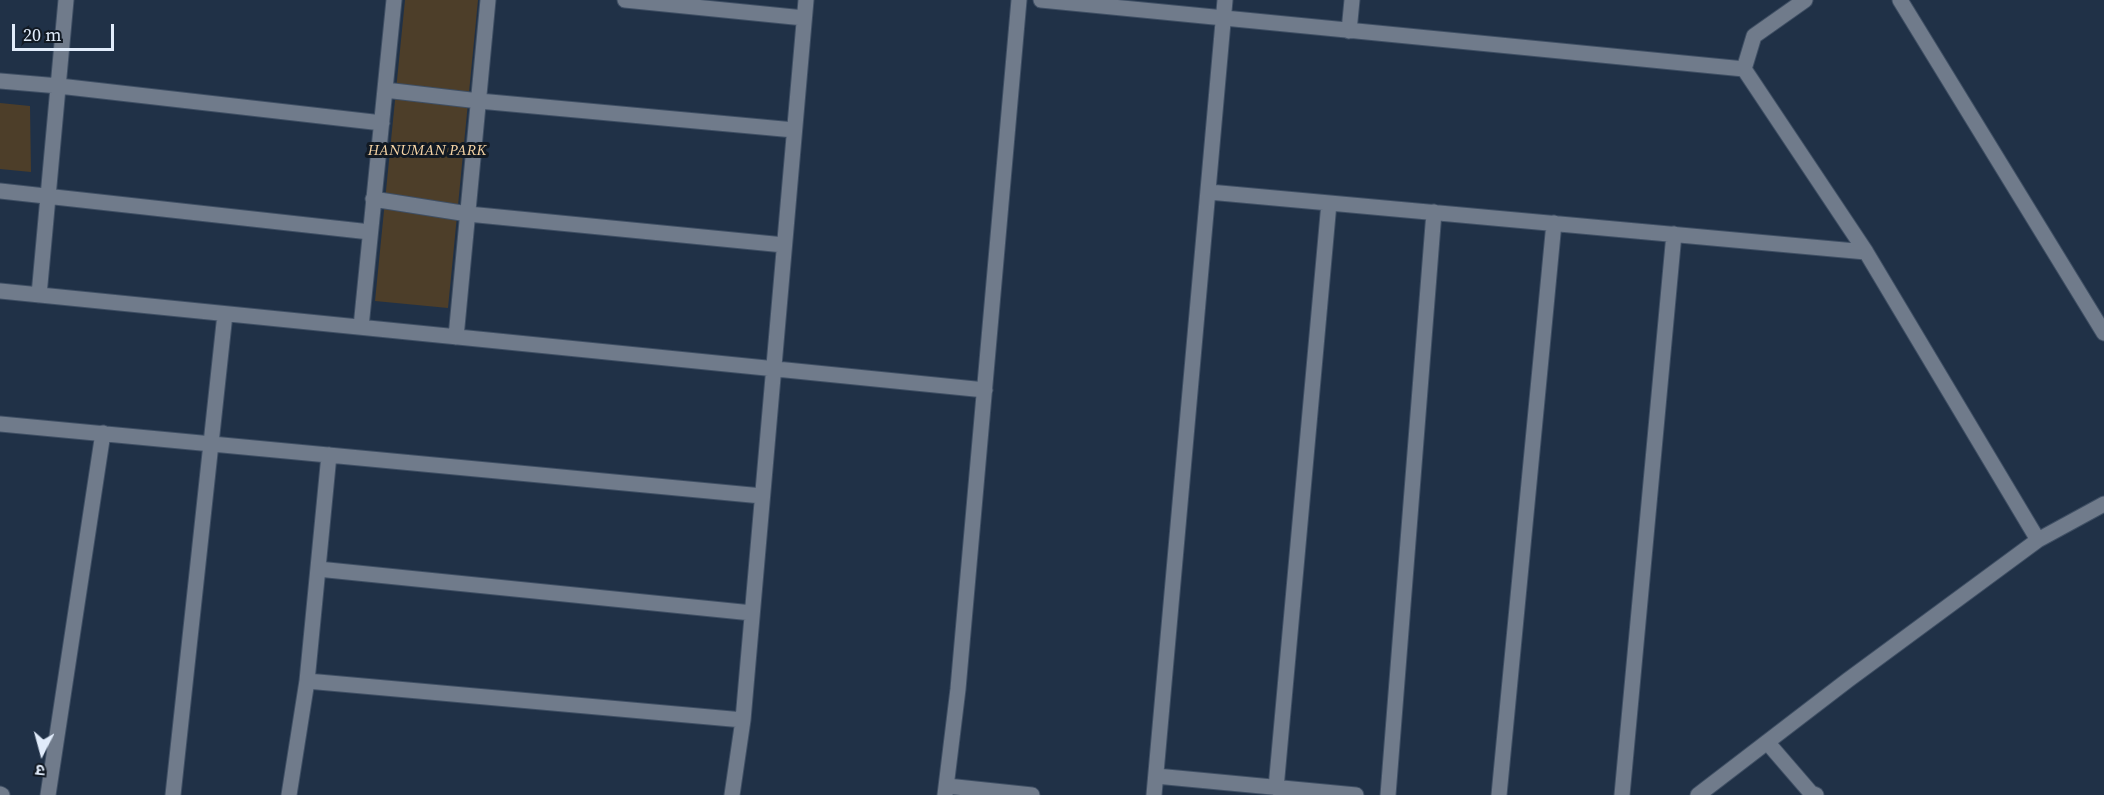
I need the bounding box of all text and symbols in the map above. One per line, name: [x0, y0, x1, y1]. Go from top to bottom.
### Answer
scale bar: [15, 12, 117, 50]
text: 20 m: [23, 22, 61, 47]
park label: HANUMAN PARK: [368, 142, 486, 160]
north arrow: [12, 723, 72, 783]
text: उ: [34, 759, 46, 782]

